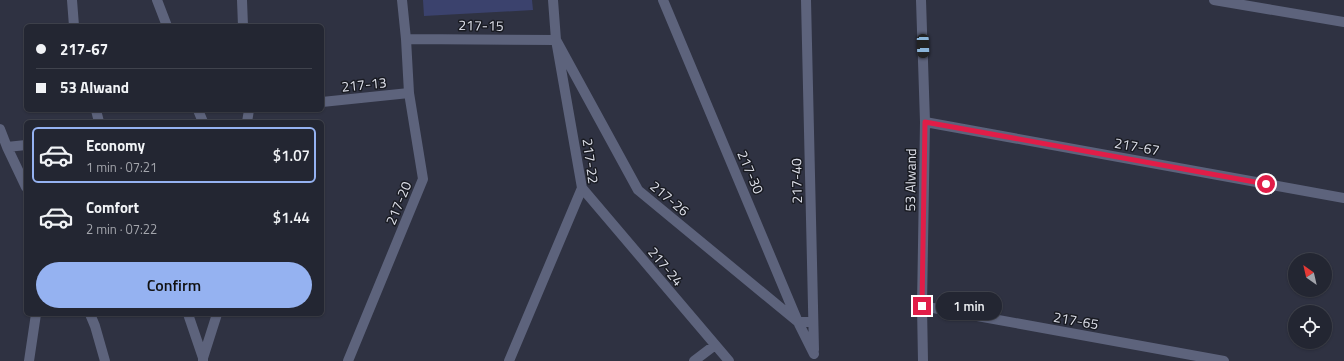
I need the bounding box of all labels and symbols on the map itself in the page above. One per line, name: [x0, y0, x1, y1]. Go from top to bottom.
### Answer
street label: 217-15: [458, 14, 504, 36]
car: [917, 34, 929, 58]
street label: 217-13: [340, 71, 388, 97]
street label: 217-67: [1113, 132, 1161, 160]
street label: 217-22: [577, 137, 605, 185]
street label: 217-30: [732, 147, 770, 197]
street label: 53 Alwand: [899, 148, 921, 212]
street label: 217-40: [785, 158, 807, 204]
street label: 217-26: [646, 175, 694, 221]
route start: [1257, 175, 1275, 193]
street label: 217-20: [380, 178, 416, 228]
street label: 217-24: [643, 242, 689, 290]
north arrow: [1288, 253, 1332, 297]
callout: 1 min: [936, 292, 1002, 320]
route end: [913, 297, 931, 315]
street label: 217-65: [1052, 306, 1100, 334]

